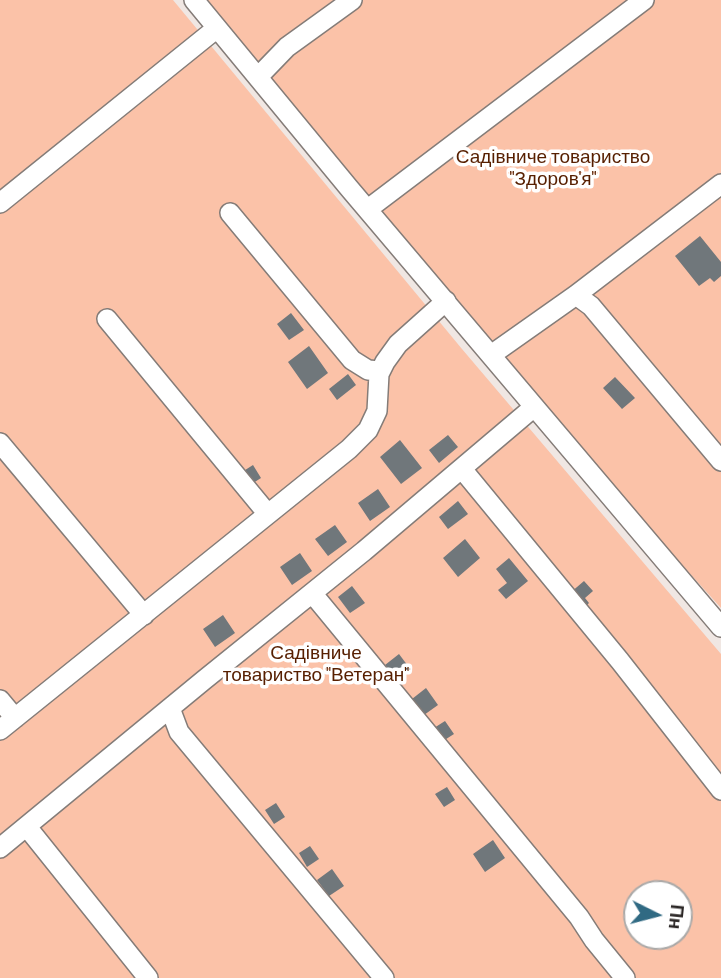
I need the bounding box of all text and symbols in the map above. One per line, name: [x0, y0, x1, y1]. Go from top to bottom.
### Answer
park label: Садівниче товариство "Здоров'я": [456, 146, 650, 190]
park label: Садівниче товариство "Ветеран": [223, 642, 409, 686]
north arrow: [623, 880, 693, 950]
text: Пн: [665, 903, 690, 931]

